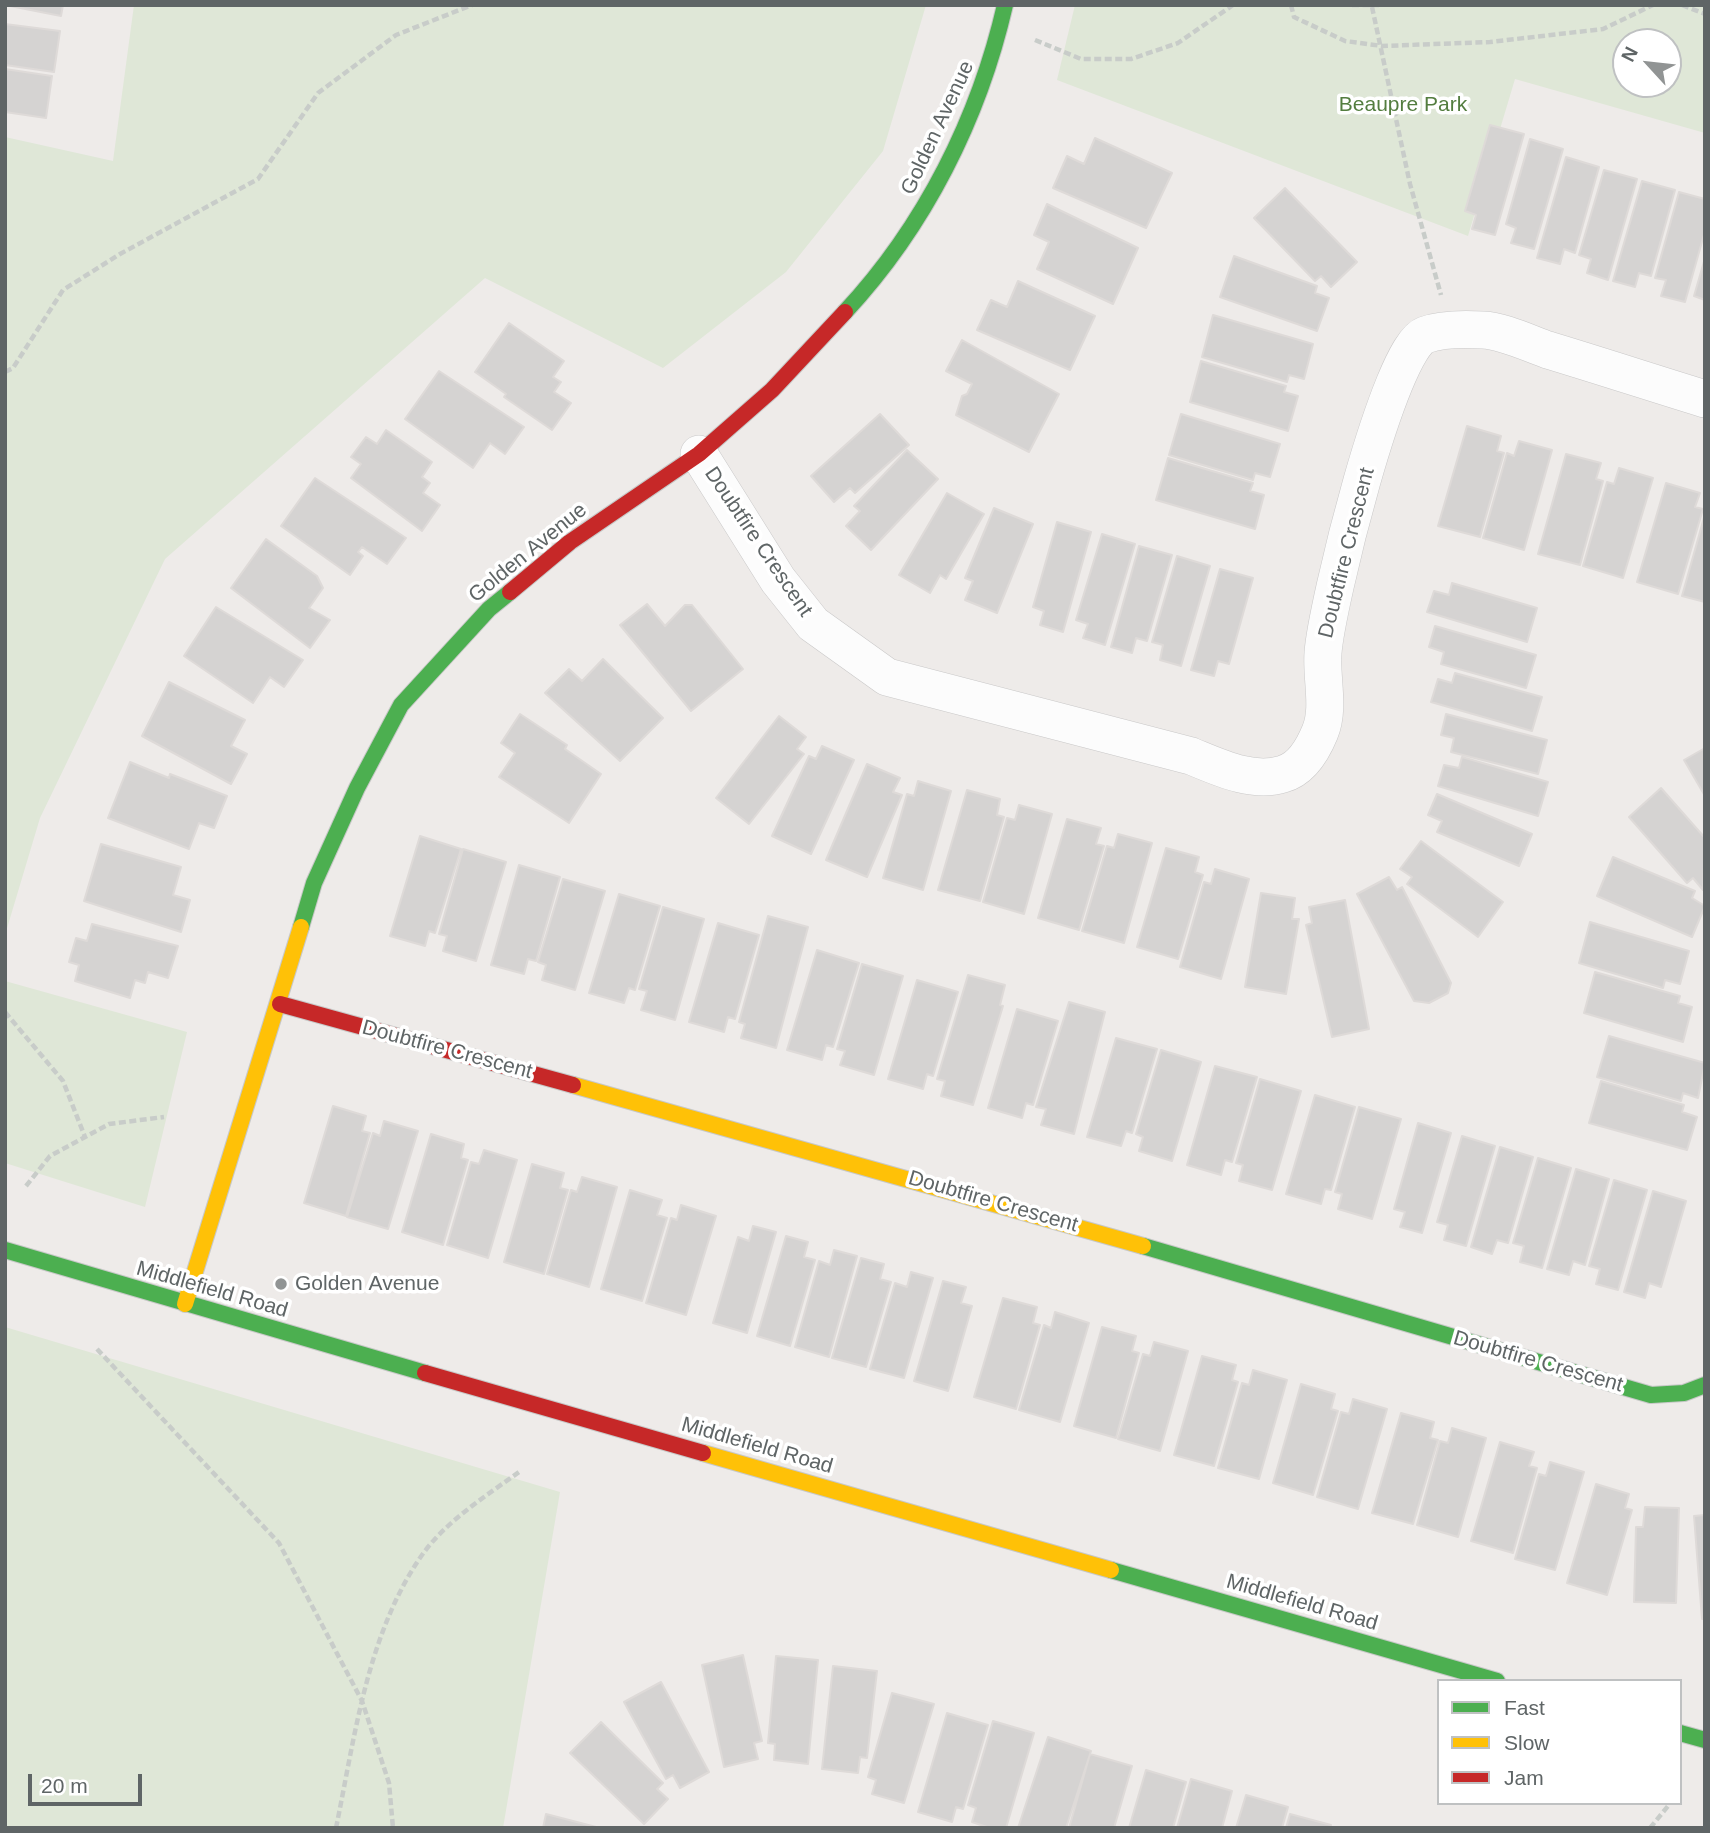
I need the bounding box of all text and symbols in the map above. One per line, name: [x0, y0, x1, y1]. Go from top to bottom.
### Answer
north arrow: [1612, 28, 1682, 98]
text: N: [1617, 43, 1642, 65]
street label: Golden Avenue: [896, 57, 980, 199]
park label: Beaupre Park: [1339, 92, 1467, 118]
street label: Doubtfire Crescent: [699, 462, 817, 622]
street label: Doubtfire Crescent: [1314, 465, 1380, 641]
street label: Golden Avenue: [464, 498, 592, 608]
street label: Doubtfire Crescent: [359, 1015, 535, 1085]
street label: Doubtfire Crescent: [905, 1166, 1081, 1238]
street label: Middlefield Road: [133, 1256, 291, 1324]
place label: Golden Avenue: [295, 1271, 439, 1297]
marker: Golden Avenue: [273, 1276, 289, 1292]
street label: Doubtfire Crescent: [1450, 1326, 1626, 1398]
street label: Middlefield Road: [678, 1412, 836, 1480]
street label: Middlefield Road: [1223, 1569, 1381, 1637]
legend: [1437, 1679, 1682, 1805]
text: Fast: [1504, 1696, 1545, 1719]
text: Slow: [1504, 1731, 1550, 1754]
scale bar: [32, 1759, 145, 1803]
text: Jam: [1504, 1766, 1544, 1789]
text: 20 m: [41, 1774, 88, 1797]

